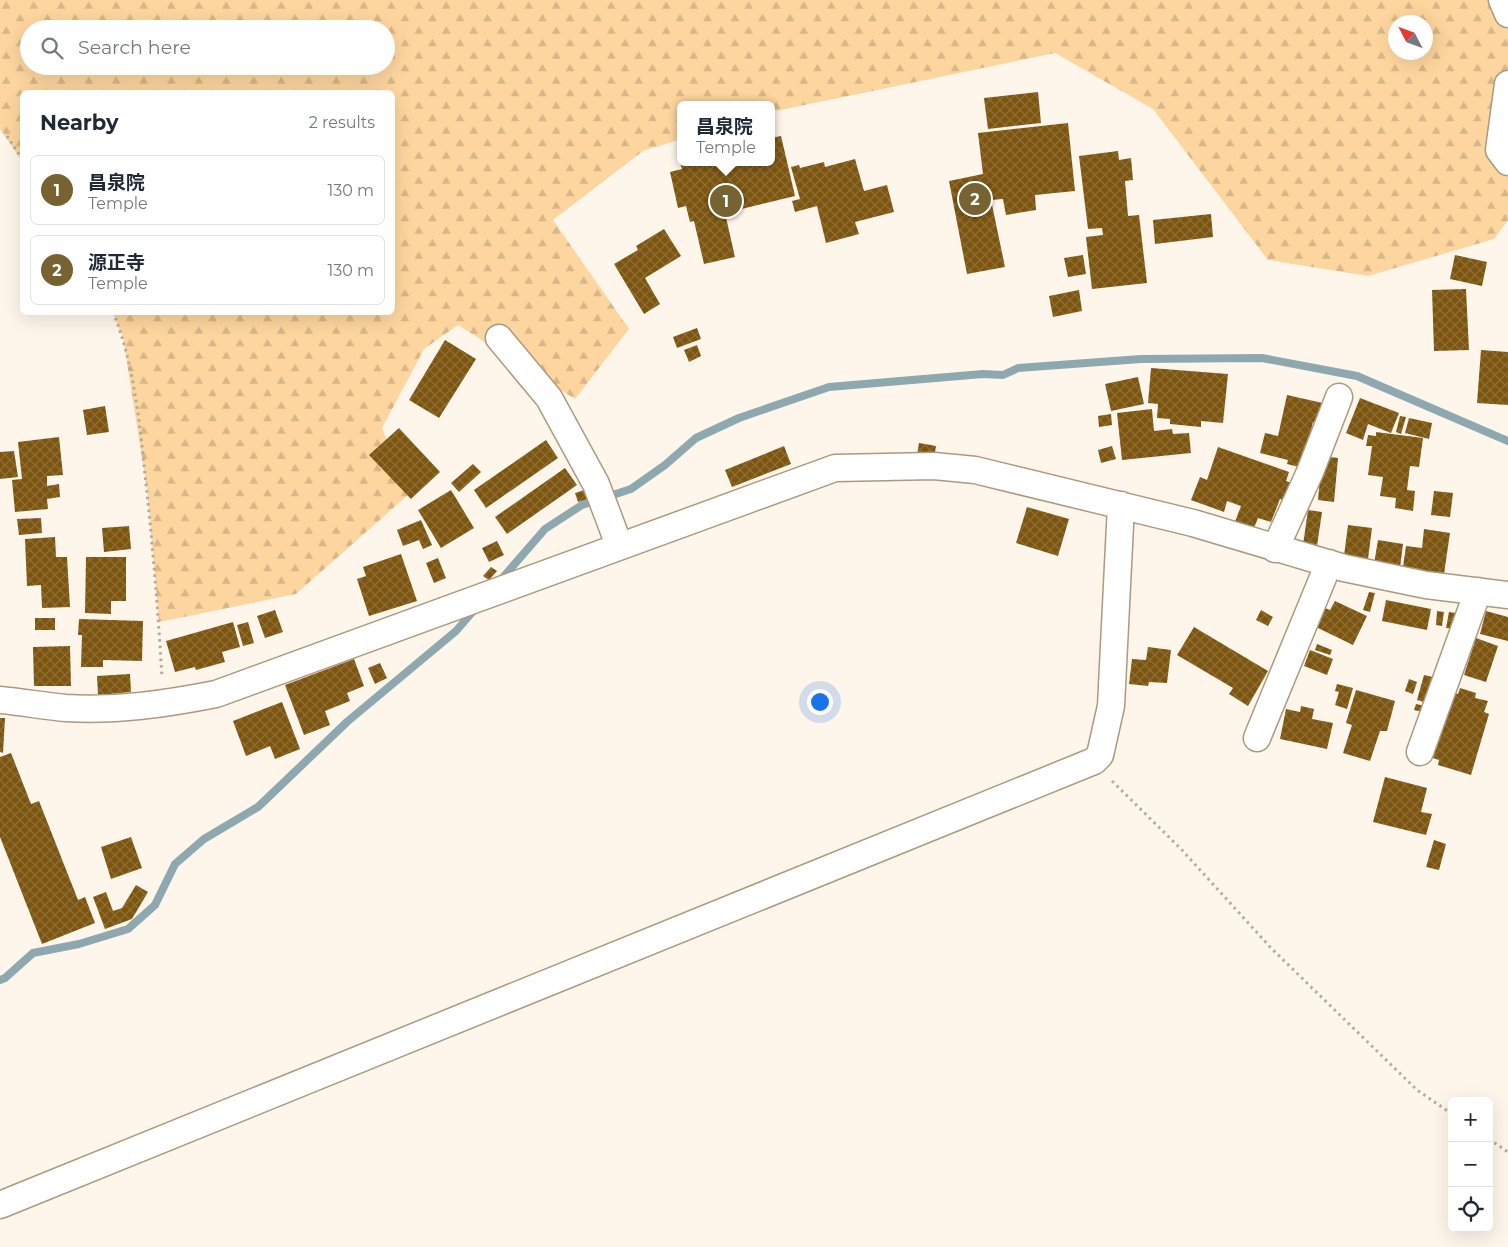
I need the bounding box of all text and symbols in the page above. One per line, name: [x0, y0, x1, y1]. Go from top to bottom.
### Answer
north arrow: [1388, 15, 1433, 60]
search box: [20, 20, 395, 75]
icon: search: [38, 34, 66, 62]
text: Search here: [78, 36, 191, 59]
popup: [677, 101, 775, 166]
text: Nearby: [40, 110, 119, 135]
text: 2 results: [309, 113, 375, 132]
text: 昌泉院: [696, 115, 753, 138]
text: Temple: [696, 138, 756, 157]
text: 昌泉院: [88, 171, 145, 194]
pin: 2: [959, 180, 991, 218]
text: 1: [54, 181, 60, 200]
text: 130 m: [327, 181, 374, 200]
pin: 1: [710, 182, 742, 220]
text: Temple: [88, 194, 148, 213]
text: 源正寺: [88, 251, 145, 274]
text: 2: [52, 261, 62, 280]
text: 130 m: [327, 261, 374, 280]
text: Temple: [88, 274, 148, 293]
your location: [807, 689, 833, 715]
map controls: [1448, 1097, 1493, 1232]
button: +: [1448, 1097, 1493, 1142]
button: −: [1448, 1142, 1493, 1187]
button: locate: [1448, 1187, 1493, 1232]

